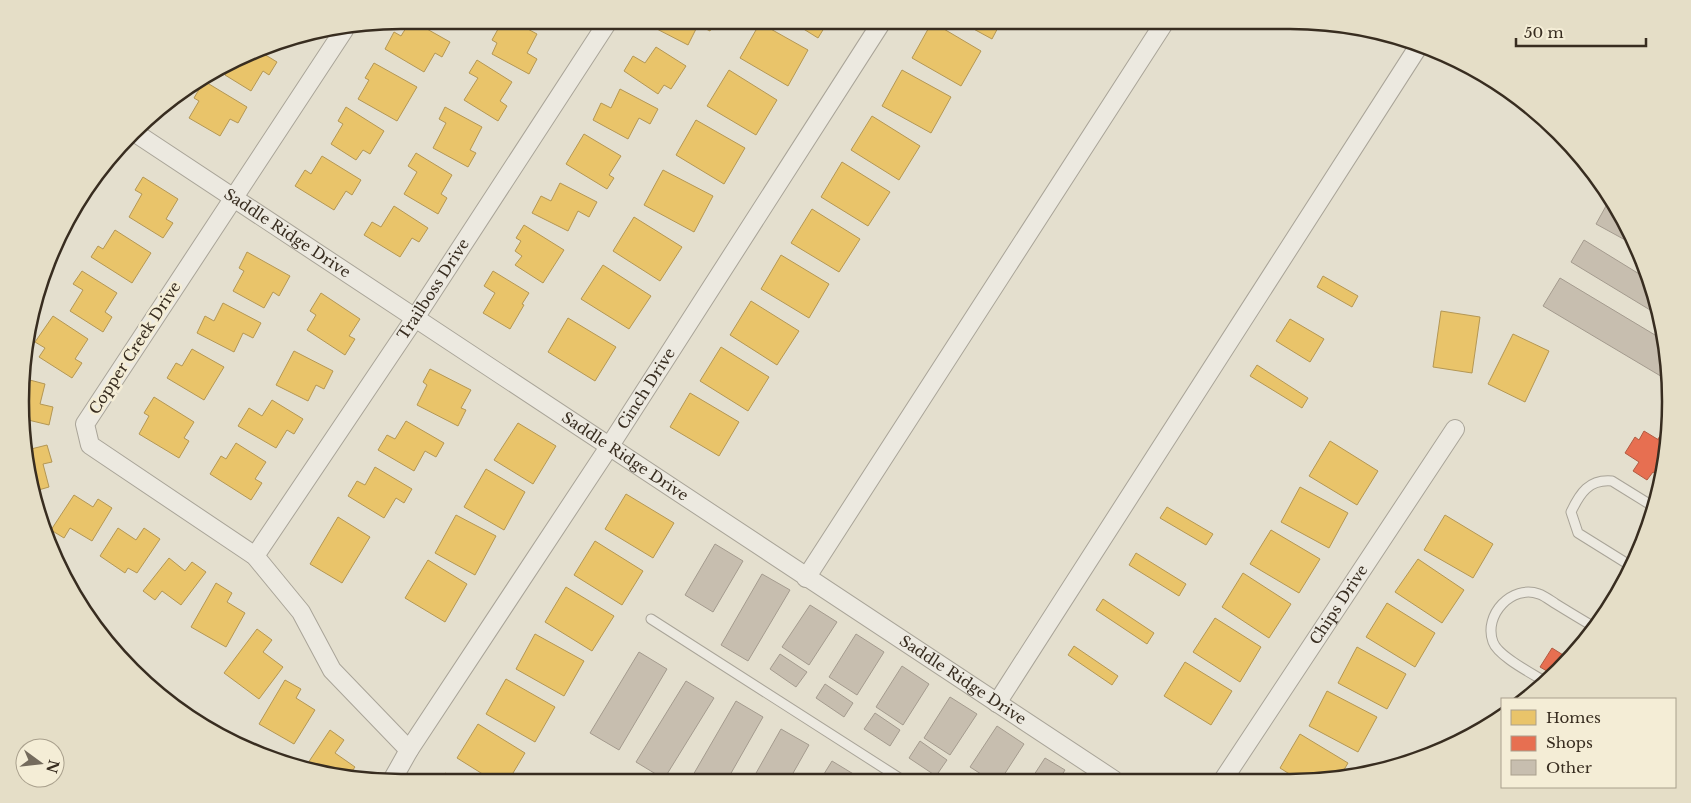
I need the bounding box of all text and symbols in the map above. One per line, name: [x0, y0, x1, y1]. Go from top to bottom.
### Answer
scale bar: [1516, 15, 1646, 47]
text: 50 m: [1524, 23, 1564, 42]
street label: Saddle Ridge Drive: [220, 184, 354, 282]
street label: Trailboss Drive: [393, 235, 473, 343]
street label: Copper Creek Drive: [85, 278, 185, 418]
street label: Cinch Drive: [613, 344, 679, 433]
street label: Saddle Ridge Drive: [558, 408, 692, 505]
street label: Chips Drive: [1305, 561, 1372, 648]
street label: Saddle Ridge Drive: [896, 631, 1030, 728]
legend: [1501, 698, 1676, 788]
text: Homes: [1546, 708, 1601, 727]
text: Shops: [1546, 733, 1593, 752]
north arrow: [15, 738, 65, 788]
text: N: [42, 758, 63, 775]
text: Other: [1546, 758, 1593, 777]

